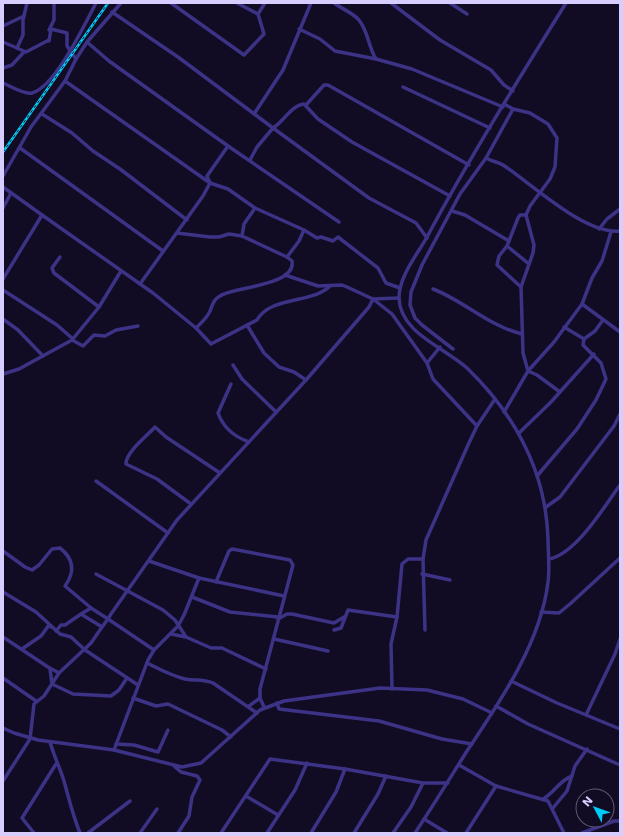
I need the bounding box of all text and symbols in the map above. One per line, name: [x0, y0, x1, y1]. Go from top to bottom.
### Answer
north arrow: [575, 788, 615, 828]
text: N: [580, 794, 596, 810]

